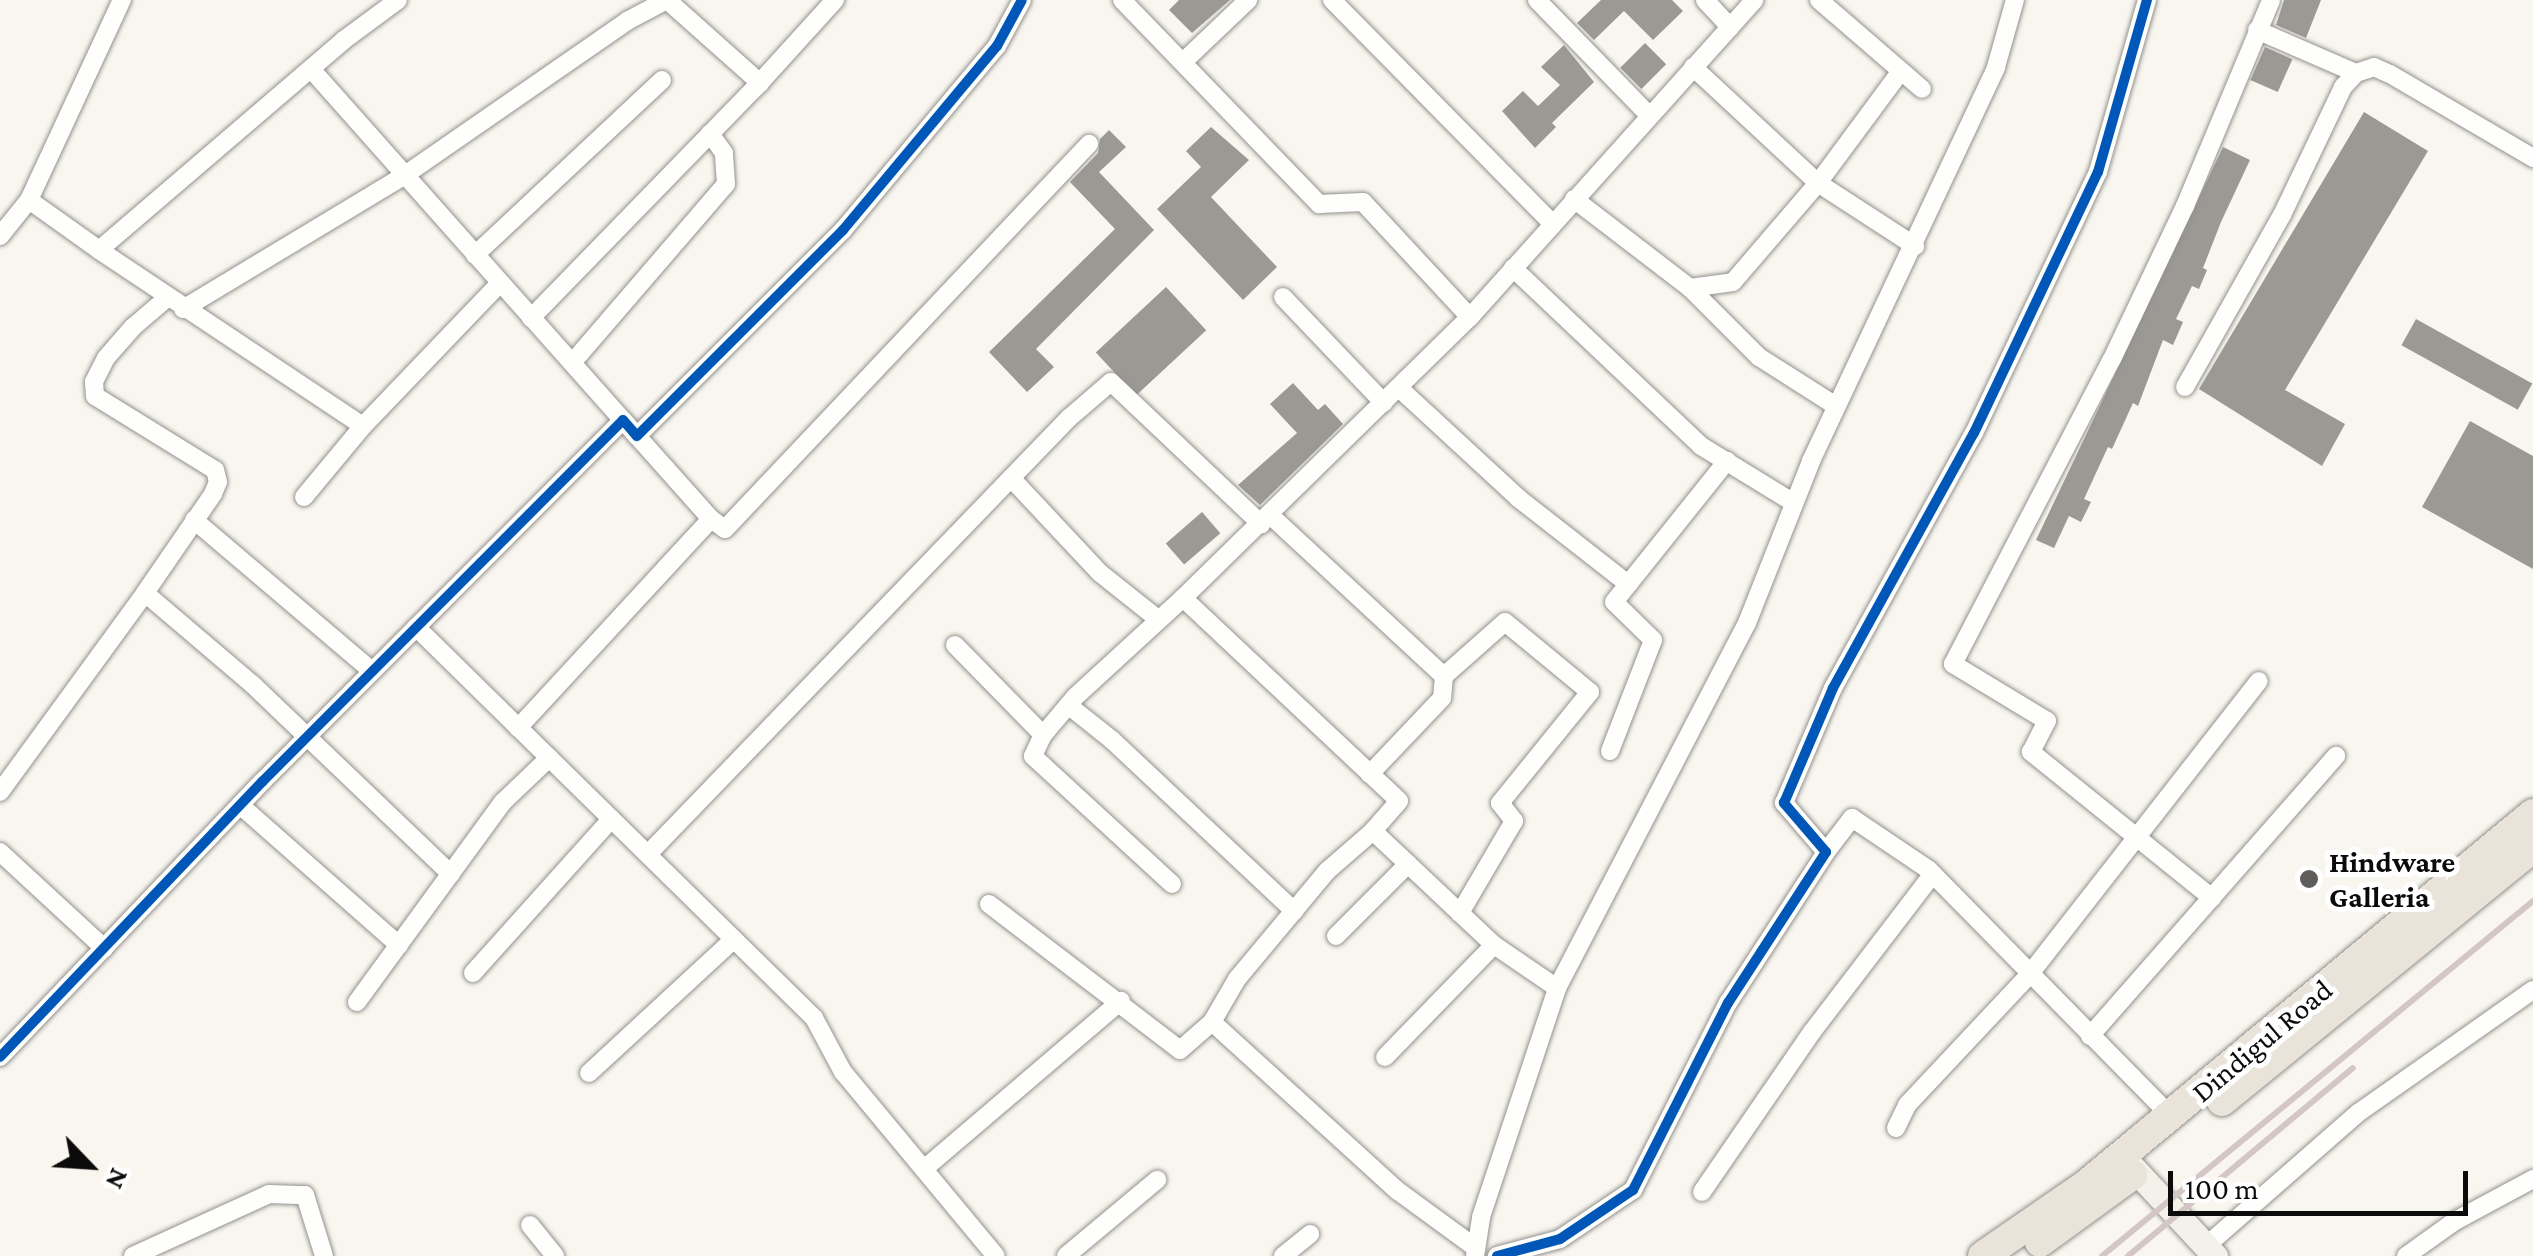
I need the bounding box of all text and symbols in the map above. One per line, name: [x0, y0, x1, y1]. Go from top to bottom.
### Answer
place label: Hindware Galleria: [2329, 844, 2455, 914]
marker: Hindware Galleria: [2298, 868, 2320, 890]
street label: Dindigul Road: [2184, 972, 2340, 1110]
north arrow: [40, 1116, 140, 1216]
scale bar: [2173, 1151, 2473, 1213]
text: N: [100, 1164, 136, 1194]
text: 100 m: [2185, 1172, 2259, 1205]

